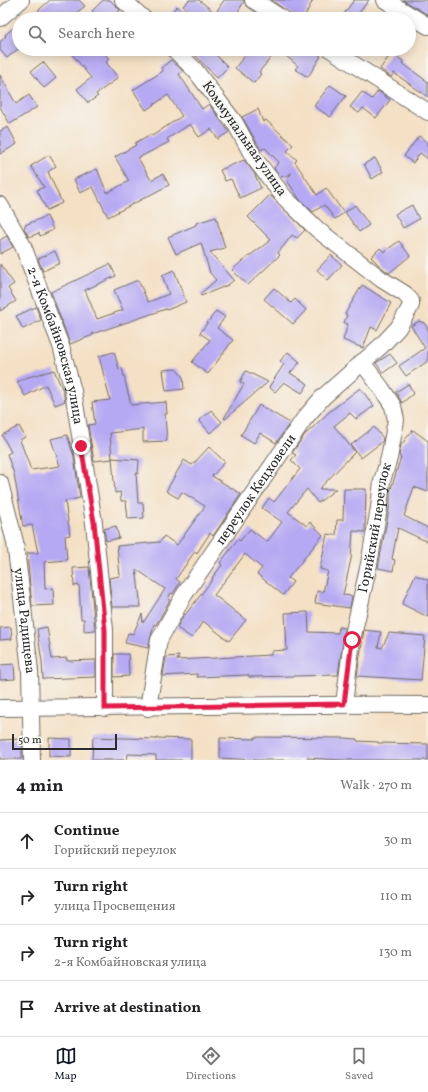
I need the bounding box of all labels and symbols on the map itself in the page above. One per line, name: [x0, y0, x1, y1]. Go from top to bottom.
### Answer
street label: Коммунальная улица: [197, 78, 291, 200]
street label: 2-я Комбайновская улица: [22, 264, 88, 426]
street label: переулок Кецховели: [211, 430, 301, 549]
route end: [72, 437, 90, 455]
street label: Горийский переулок: [353, 460, 397, 595]
street label: улица Радищева: [9, 567, 40, 674]
route start: [343, 631, 361, 649]
scale bar: [12, 732, 117, 751]

